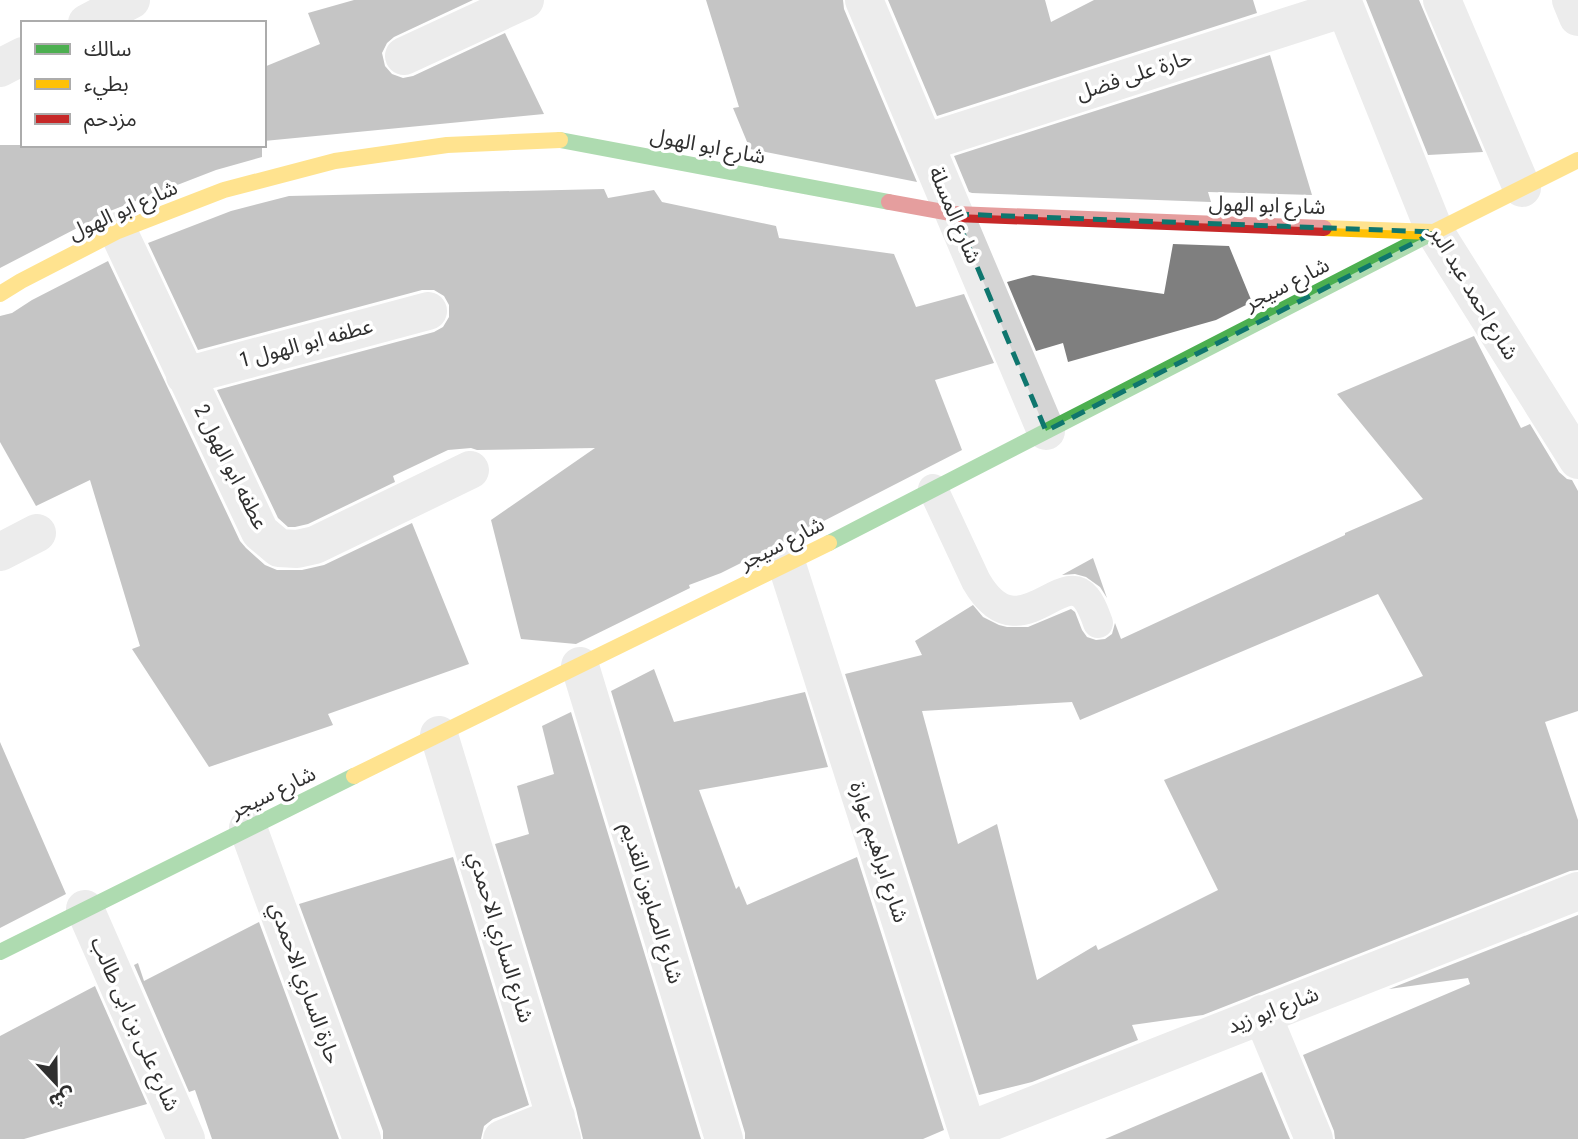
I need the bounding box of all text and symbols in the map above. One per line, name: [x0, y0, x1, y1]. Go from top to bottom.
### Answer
legend: [21, 21, 266, 147]
text: سالك: [84, 37, 131, 61]
street label: حارة على فضل: [1073, 45, 1195, 105]
text: بطيء: [84, 72, 129, 100]
text: مزدحم: [84, 107, 137, 134]
street label: شارع ابو الهول: [648, 123, 768, 172]
street label: شارع المسلة: [921, 163, 986, 268]
street label: شارع ابو الهول: [65, 175, 182, 247]
street label: شارع ابو الهول: [1208, 191, 1326, 222]
street label: شارع احمد عبد البر: [1422, 221, 1523, 365]
street label: شارع سيجر: [1240, 252, 1335, 319]
street label: عطفه ابو الهول 1: [237, 314, 375, 372]
street label: عطفه ابو الهول 2: [189, 400, 273, 534]
street label: شارع سيجر: [735, 511, 830, 578]
street label: شارع سيجر: [226, 761, 321, 826]
street label: شارع ابراهيم عوارة: [842, 779, 913, 926]
street label: شارع الصابون القديم: [613, 820, 688, 987]
street label: شارع الساري الاحمدي: [460, 849, 538, 1027]
street label: حارة الساري الاحمدي: [261, 899, 345, 1069]
street label: شارع على بن ابى طالب: [83, 933, 184, 1116]
street label: شارع ابو زيد: [1224, 982, 1323, 1041]
north arrow: [21, 1048, 91, 1118]
text: ش: [46, 1083, 79, 1114]

